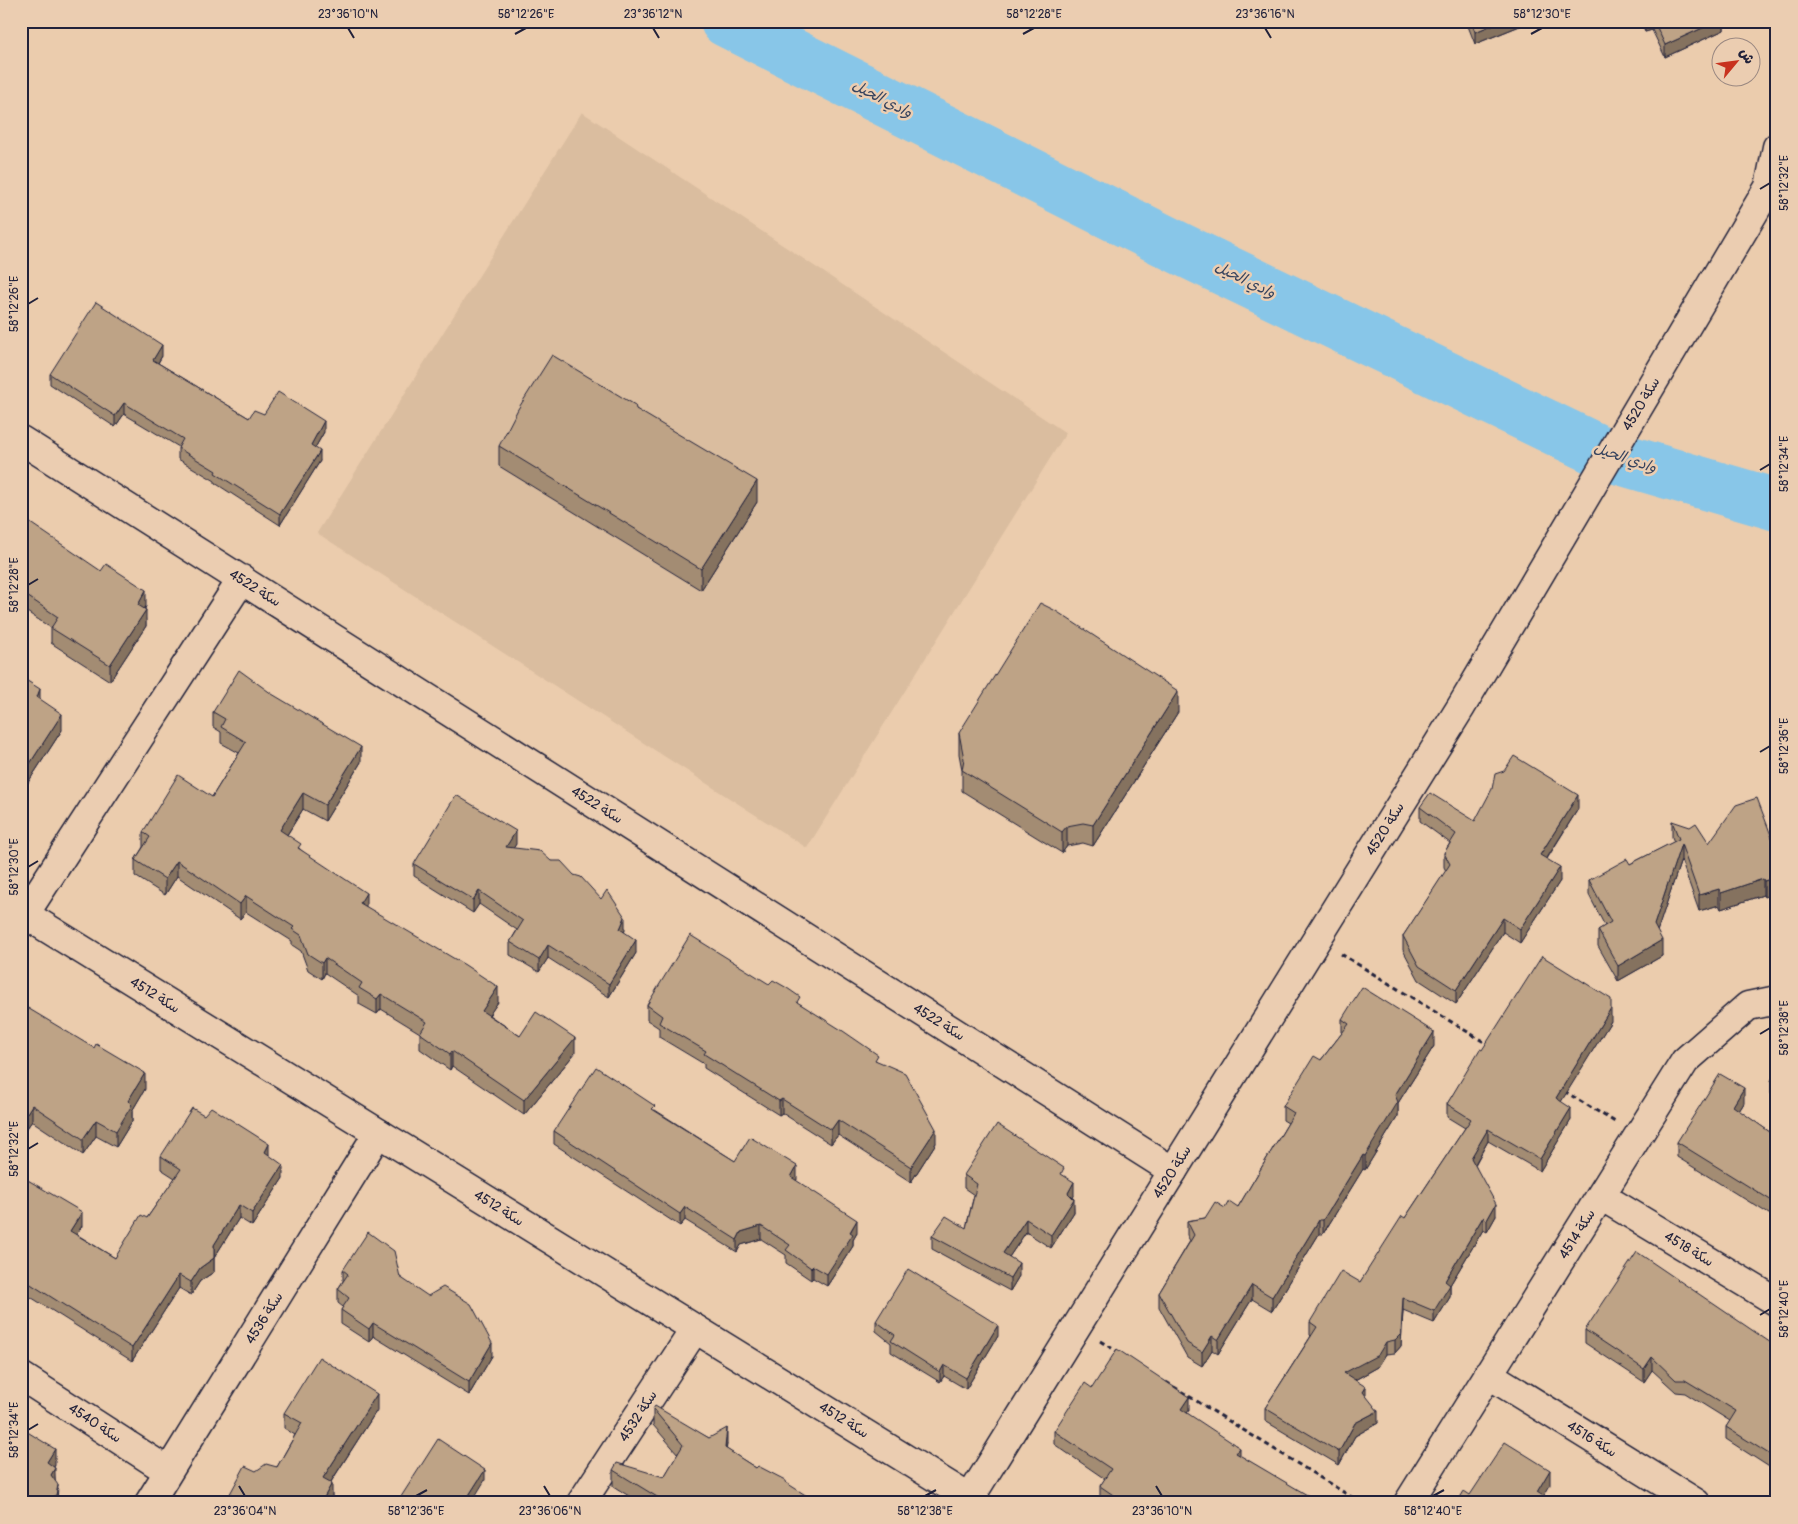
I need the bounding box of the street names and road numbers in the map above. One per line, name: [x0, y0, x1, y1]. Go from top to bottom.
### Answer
street label: سكة 4520: [1618, 374, 1664, 434]
street label: سكة 4522: [226, 565, 284, 611]
street label: سكة 4522: [568, 782, 626, 828]
street label: سكة 4520: [1362, 799, 1408, 859]
street label: سكة 4512: [127, 973, 183, 1017]
street label: سكة 4522: [910, 999, 968, 1045]
street label: سكة 4520: [1149, 1142, 1195, 1202]
street label: سكة 4512: [471, 1186, 527, 1230]
street label: سكة 4514: [1555, 1206, 1599, 1262]
street label: سكة 4518: [1661, 1228, 1717, 1270]
street label: سكة 4536: [241, 1289, 287, 1347]
street label: سكة 4532: [615, 1387, 661, 1445]
street label: سكة 4512: [816, 1398, 872, 1442]
street label: سكة 4540: [65, 1400, 125, 1446]
street label: سكة 4516: [1564, 1417, 1620, 1461]

